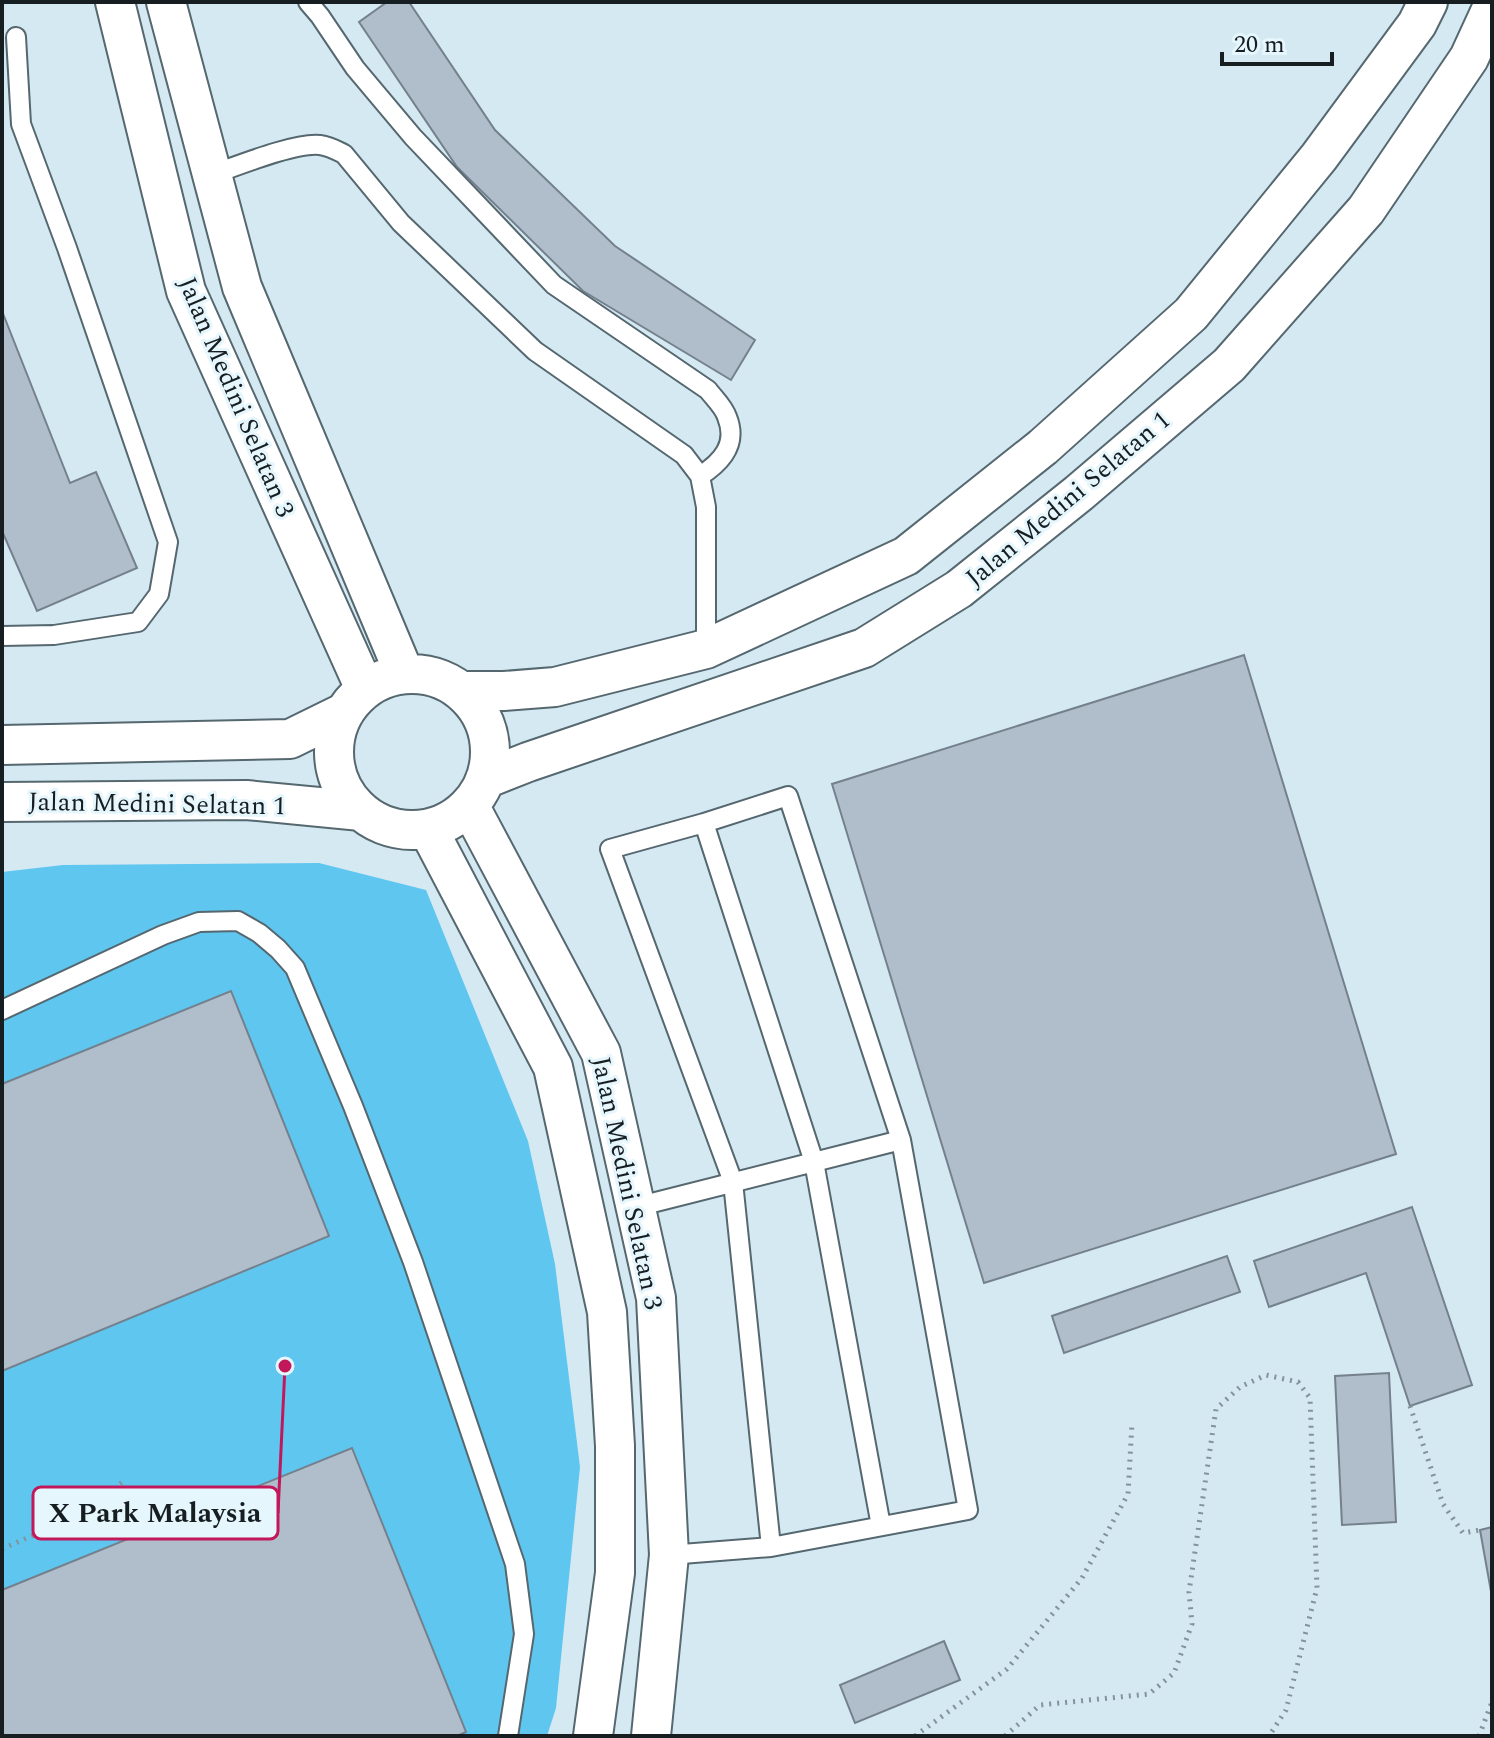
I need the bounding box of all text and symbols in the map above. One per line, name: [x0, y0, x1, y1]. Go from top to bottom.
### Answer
scale bar: [1222, 16, 1332, 66]
text: 20 m: [1234, 27, 1285, 63]
street label: Jalan Medini Selatan 3: [167, 271, 305, 523]
street label: Jalan Medini Selatan 1: [956, 401, 1180, 597]
street label: Jalan Medini Selatan 1: [28, 782, 286, 826]
street label: Jalan Medini Selatan 3: [581, 1053, 673, 1313]
callout: X Park Malaysia: [33, 1487, 278, 1539]
text: X Park Malaysia: [49, 1492, 262, 1535]

